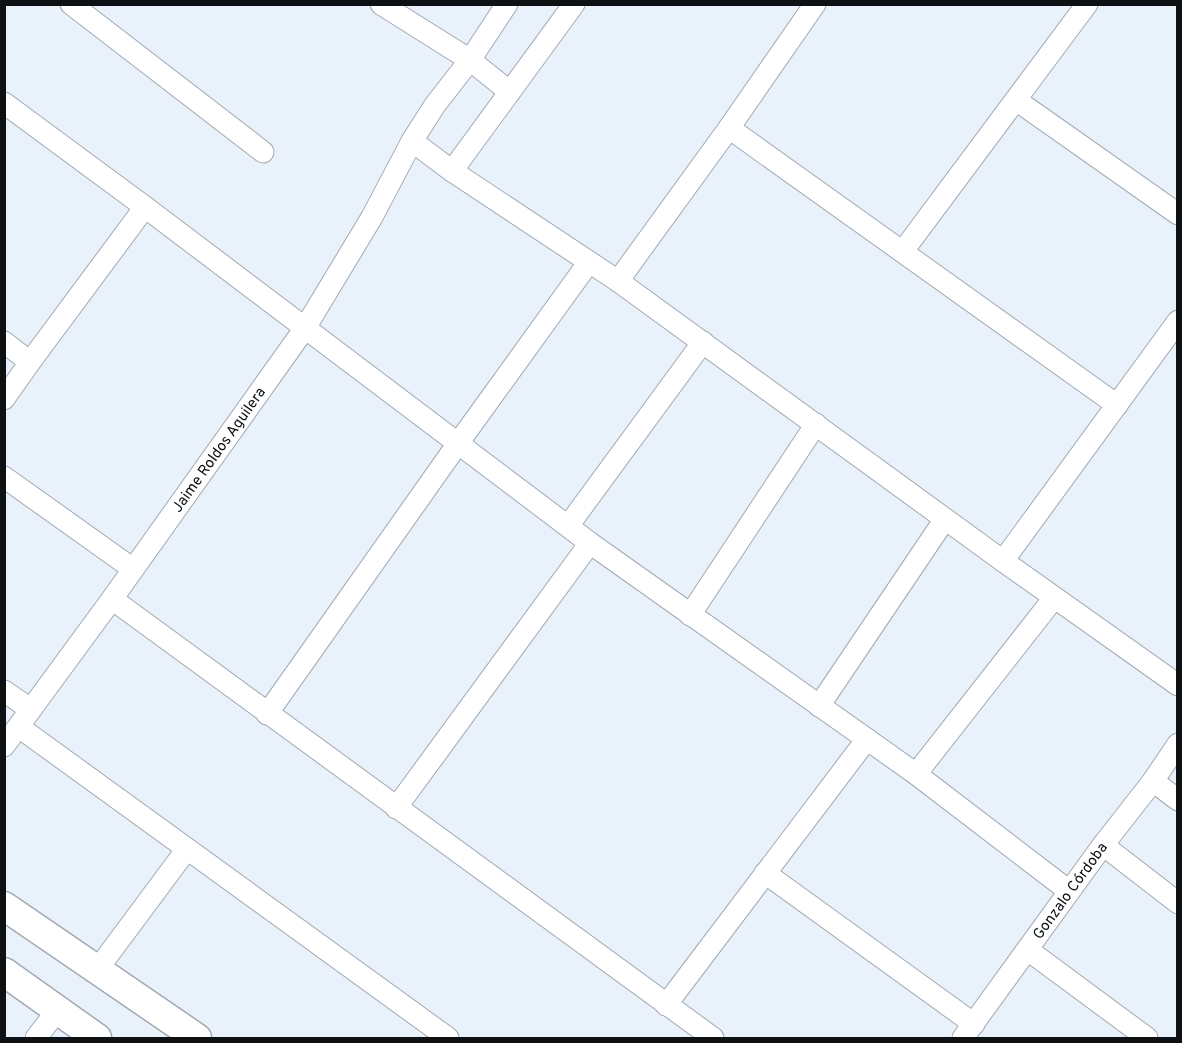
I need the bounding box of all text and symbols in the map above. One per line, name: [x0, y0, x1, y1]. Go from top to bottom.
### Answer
street label: Jaime Roldos Aguilera: [169, 384, 271, 517]
street label: Gonzalo Córdoba: [1030, 839, 1113, 944]

